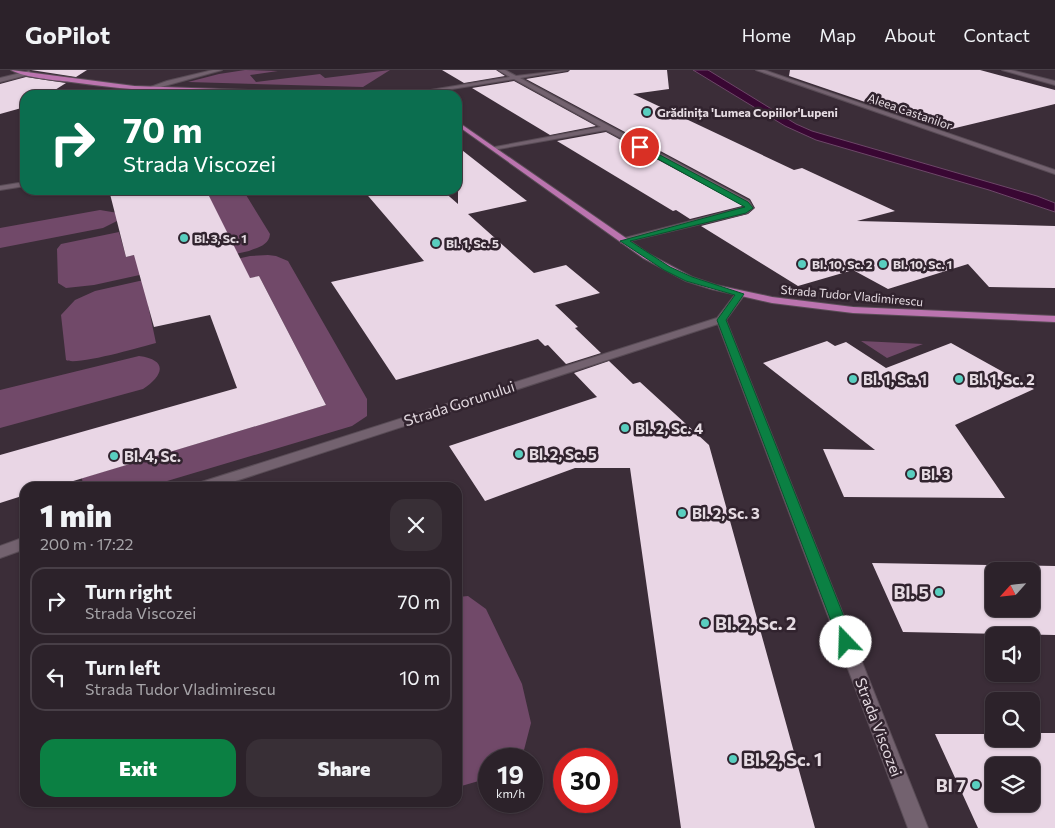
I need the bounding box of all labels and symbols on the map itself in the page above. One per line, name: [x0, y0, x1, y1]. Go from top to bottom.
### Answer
street label: Aleea Castanilor: [866, 90, 954, 132]
place label: Grădinița 'Lumea Copiilor'Lupeni: [657, 105, 838, 120]
marker: Grădinița 'Lumea Copiilor'Lupeni: [641, 106, 653, 118]
pin: [619, 126, 661, 168]
place label: Bl. 3, Sc. 1: [194, 231, 247, 245]
marker: Bl. 3, Sc. 1: [178, 232, 190, 244]
place label: Bl. 1, Sc. 5: [446, 236, 499, 250]
marker: Bl. 1, Sc. 5: [430, 237, 442, 249]
place label: Bl. 10, Sc. 2: [812, 257, 873, 271]
place label: Bl. 10, Sc. 1: [893, 257, 952, 271]
marker: Bl. 10, Sc. 2: [796, 258, 808, 270]
marker: Bl. 10, Sc. 1: [877, 258, 889, 270]
street label: Strada Tudor Vladimirescu: [780, 282, 924, 308]
place label: Bl. 1, Sc. 1: [863, 370, 927, 388]
place label: Bl. 1, Sc. 2: [969, 370, 1035, 388]
marker: Bl. 1, Sc. 1: [847, 373, 859, 385]
marker: Bl. 1, Sc. 2: [953, 373, 965, 385]
street label: Strada Gorunului: [401, 377, 517, 429]
place label: Bl. 2, Sc. 4: [635, 419, 703, 437]
marker: Bl. 2, Sc. 4: [619, 422, 631, 434]
place label: Bl. 2, Sc. 5: [529, 445, 597, 463]
place label: Bl. 4, Sc.: [124, 447, 181, 465]
marker: Bl. 2, Sc. 5: [513, 448, 525, 460]
marker: Bl. 4, Sc.: [108, 450, 120, 462]
place label: Bl. 3: [921, 465, 951, 483]
marker: Bl. 3: [905, 468, 917, 480]
place label: Bl. 2, Sc. 3: [692, 504, 760, 522]
marker: Bl. 2, Sc. 3: [676, 507, 688, 519]
north arrow: [985, 562, 1040, 618]
place label: Bl. 5: [893, 581, 929, 603]
marker: Bl. 5: [933, 586, 945, 598]
place label: Bl. 2, Sc. 2: [715, 612, 796, 634]
position arrow: [819, 615, 871, 667]
marker: Bl. 2, Sc. 2: [699, 617, 711, 629]
street label: Strada Viscozei: [852, 675, 906, 779]
speed limit sign: 30: [553, 748, 618, 813]
place label: Bl. 2, Sc. 1: [743, 748, 822, 770]
marker: Bl. 2, Sc. 1: [727, 753, 739, 765]
place label: Bl 7: [936, 774, 966, 796]
marker: Bl 7: [970, 779, 982, 791]

